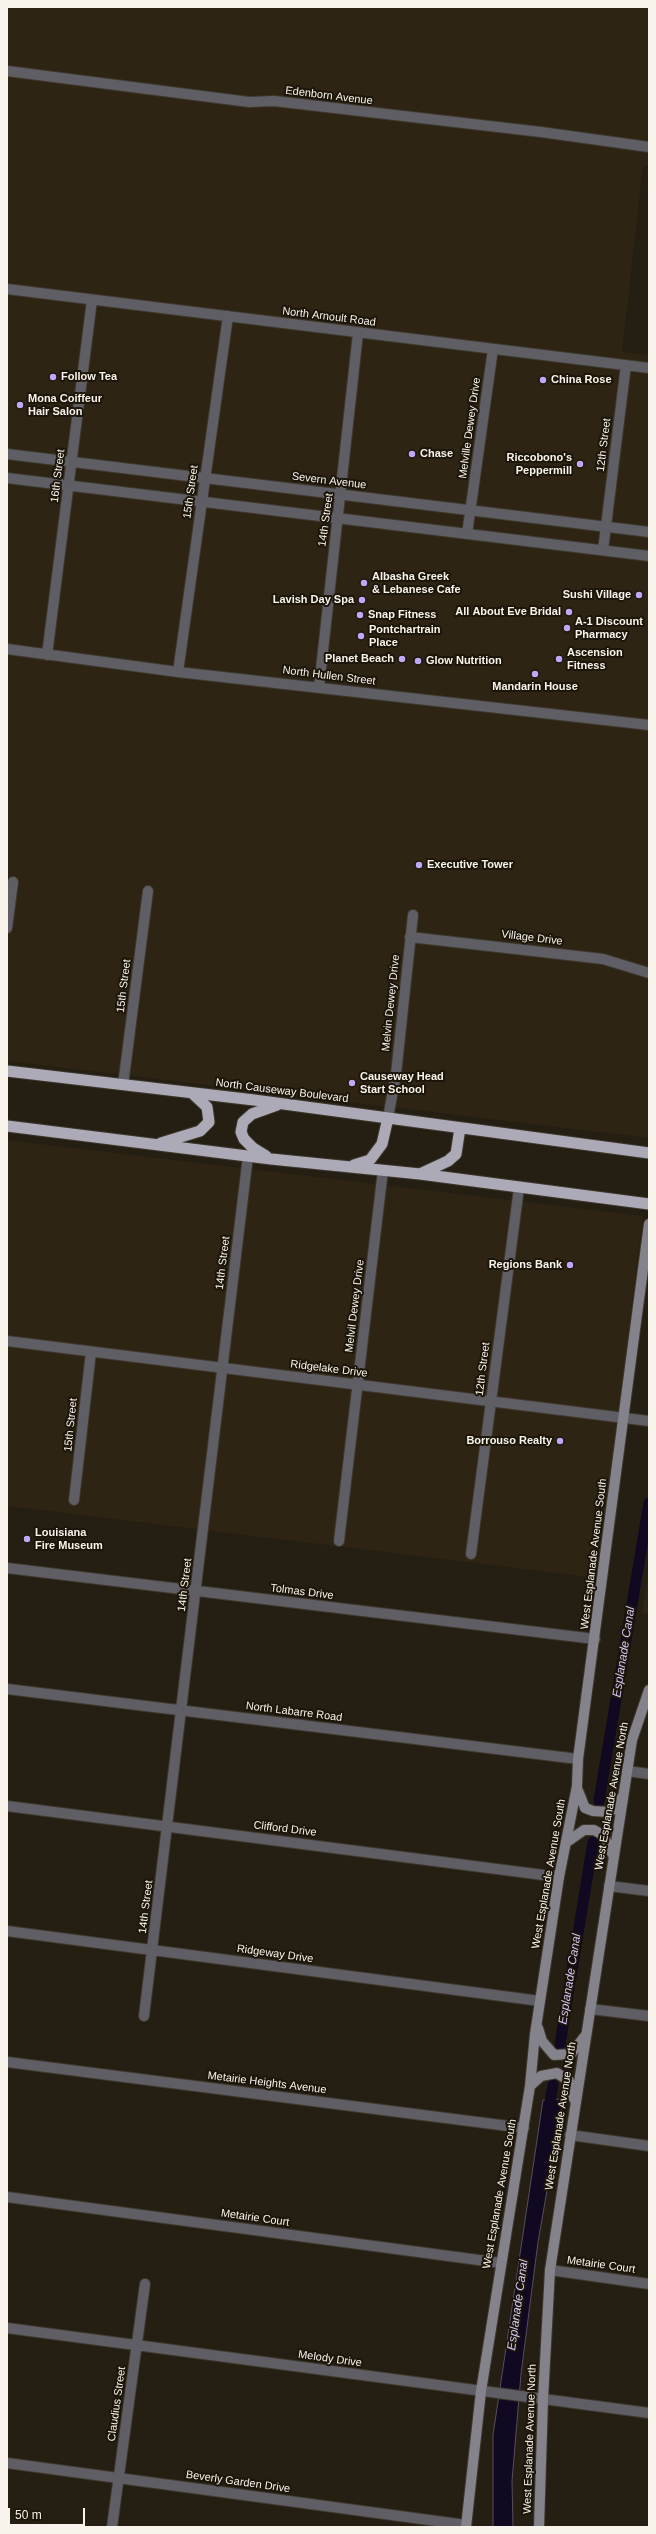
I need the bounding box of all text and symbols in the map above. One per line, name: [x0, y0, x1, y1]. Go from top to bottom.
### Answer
street label: Edenborn Avenue: [285, 84, 373, 108]
street label: North Arnoult Road: [281, 305, 377, 329]
place label: Follow Tea: [61, 370, 117, 384]
marker: Follow Tea: [48, 372, 58, 382]
place label: China Rose: [551, 373, 612, 387]
marker: China Rose: [538, 375, 548, 385]
street label: Melville Dewey Drive: [456, 377, 484, 479]
place label: Mona Coiffeur Hair Salon: [28, 392, 102, 418]
marker: Mona Coiffeur Hair Salon: [15, 400, 25, 410]
street label: 12th Street: [594, 417, 614, 473]
place label: Chase: [420, 447, 453, 461]
street label: 16th Street: [48, 448, 68, 504]
marker: Chase: [407, 449, 417, 459]
place label: Riccobono's Peppermill: [506, 451, 572, 477]
marker: Riccobono's Peppermill: [575, 459, 585, 469]
street label: 15th Street: [181, 464, 201, 520]
street label: Severn Avenue: [291, 470, 367, 492]
street label: 14th Street: [316, 492, 336, 548]
place label: Albasha Greek & Lebanese Cafe: [372, 570, 461, 596]
marker: Albasha Greek & Lebanese Cafe: [359, 578, 369, 588]
place label: Sushi Village: [563, 588, 631, 602]
marker: Sushi Village: [634, 590, 644, 600]
place label: Lavish Day Spa: [273, 593, 354, 607]
marker: Lavish Day Spa: [357, 595, 367, 605]
place label: All About Eve Bridal: [455, 605, 561, 619]
marker: All About Eve Bridal: [564, 607, 574, 617]
place label: Snap Fitness: [368, 608, 436, 622]
marker: Snap Fitness: [355, 610, 365, 620]
place label: A-1 Discount Pharmacy: [575, 615, 643, 641]
place label: Pontchartrain Place: [369, 623, 441, 649]
marker: A-1 Discount Pharmacy: [562, 623, 572, 633]
marker: Pontchartrain Place: [356, 631, 366, 641]
place label: Ascension Fitness: [567, 646, 623, 672]
place label: Planet Beach: [325, 652, 394, 666]
marker: Planet Beach: [397, 654, 407, 664]
place label: Glow Nutrition: [426, 654, 502, 668]
marker: Ascension Fitness: [554, 654, 564, 664]
marker: Glow Nutrition: [413, 656, 423, 666]
street label: North Hullen Street: [282, 664, 376, 688]
marker: Mandarin House: [530, 669, 540, 679]
place label: Mandarin House: [492, 680, 578, 694]
place label: Executive Tower: [427, 858, 513, 872]
marker: Executive Tower: [414, 860, 424, 870]
street label: Village Drive: [501, 928, 563, 948]
street label: Melvin Dewey Drive: [379, 954, 403, 1052]
street label: 15th Street: [114, 958, 134, 1014]
place label: Causeway Head Start School: [360, 1070, 444, 1096]
street label: North Causeway Boulevard: [215, 1076, 349, 1106]
marker: Causeway Head Start School: [347, 1078, 357, 1088]
street label: 14th Street: [213, 1235, 233, 1291]
place label: Regions Bank: [489, 1258, 562, 1272]
street label: Melvil Dewey Drive: [343, 1259, 367, 1353]
marker: Regions Bank: [565, 1260, 575, 1270]
street label: 12th Street: [473, 1341, 493, 1397]
street label: Ridgelake Drive: [290, 1358, 368, 1380]
street label: 15th Street: [62, 1398, 80, 1452]
place label: Borrouso Realty: [466, 1434, 552, 1448]
marker: Borrouso Realty: [555, 1436, 565, 1446]
street label: West Esplanade Avenue South: [578, 1478, 610, 1630]
place label: Louisiana Fire Museum: [35, 1526, 103, 1552]
marker: Louisiana Fire Museum: [22, 1534, 32, 1544]
street label: 14th Street: [175, 1557, 195, 1613]
street label: Tolmas Drive: [270, 1582, 334, 1602]
water label: Esplanade Canal: [610, 1606, 638, 1698]
street label: North Labarre Road: [245, 1700, 343, 1724]
street label: West Esplanade Avenue North: [592, 1721, 632, 1871]
street label: West Esplanade Avenue South: [529, 1798, 569, 1950]
street label: Clifford Drive: [253, 1819, 317, 1839]
street label: 14th Street: [136, 1879, 156, 1935]
water label: Esplanade Canal: [556, 1933, 584, 2025]
street label: Ridgeway Drive: [236, 1942, 314, 1966]
street label: West Esplanade Avenue North: [543, 2041, 579, 2191]
street label: Metairie Heights Avenue: [207, 2069, 327, 2097]
street label: West Esplanade Avenue South: [480, 2118, 520, 2270]
street label: Metairie Court: [220, 2207, 290, 2229]
street label: Metairie Court: [566, 2254, 636, 2276]
water label: Esplanade Canal: [505, 2259, 531, 2351]
street label: Melody Drive: [297, 2348, 363, 2370]
street label: West Esplanade Avenue North: [521, 2364, 539, 2514]
street label: Claudius Street: [105, 2366, 129, 2442]
street label: Beverly Garden Drive: [185, 2468, 291, 2496]
scale bar: [10, 2500, 87, 2526]
text: 50 m: [15, 2508, 42, 2522]

